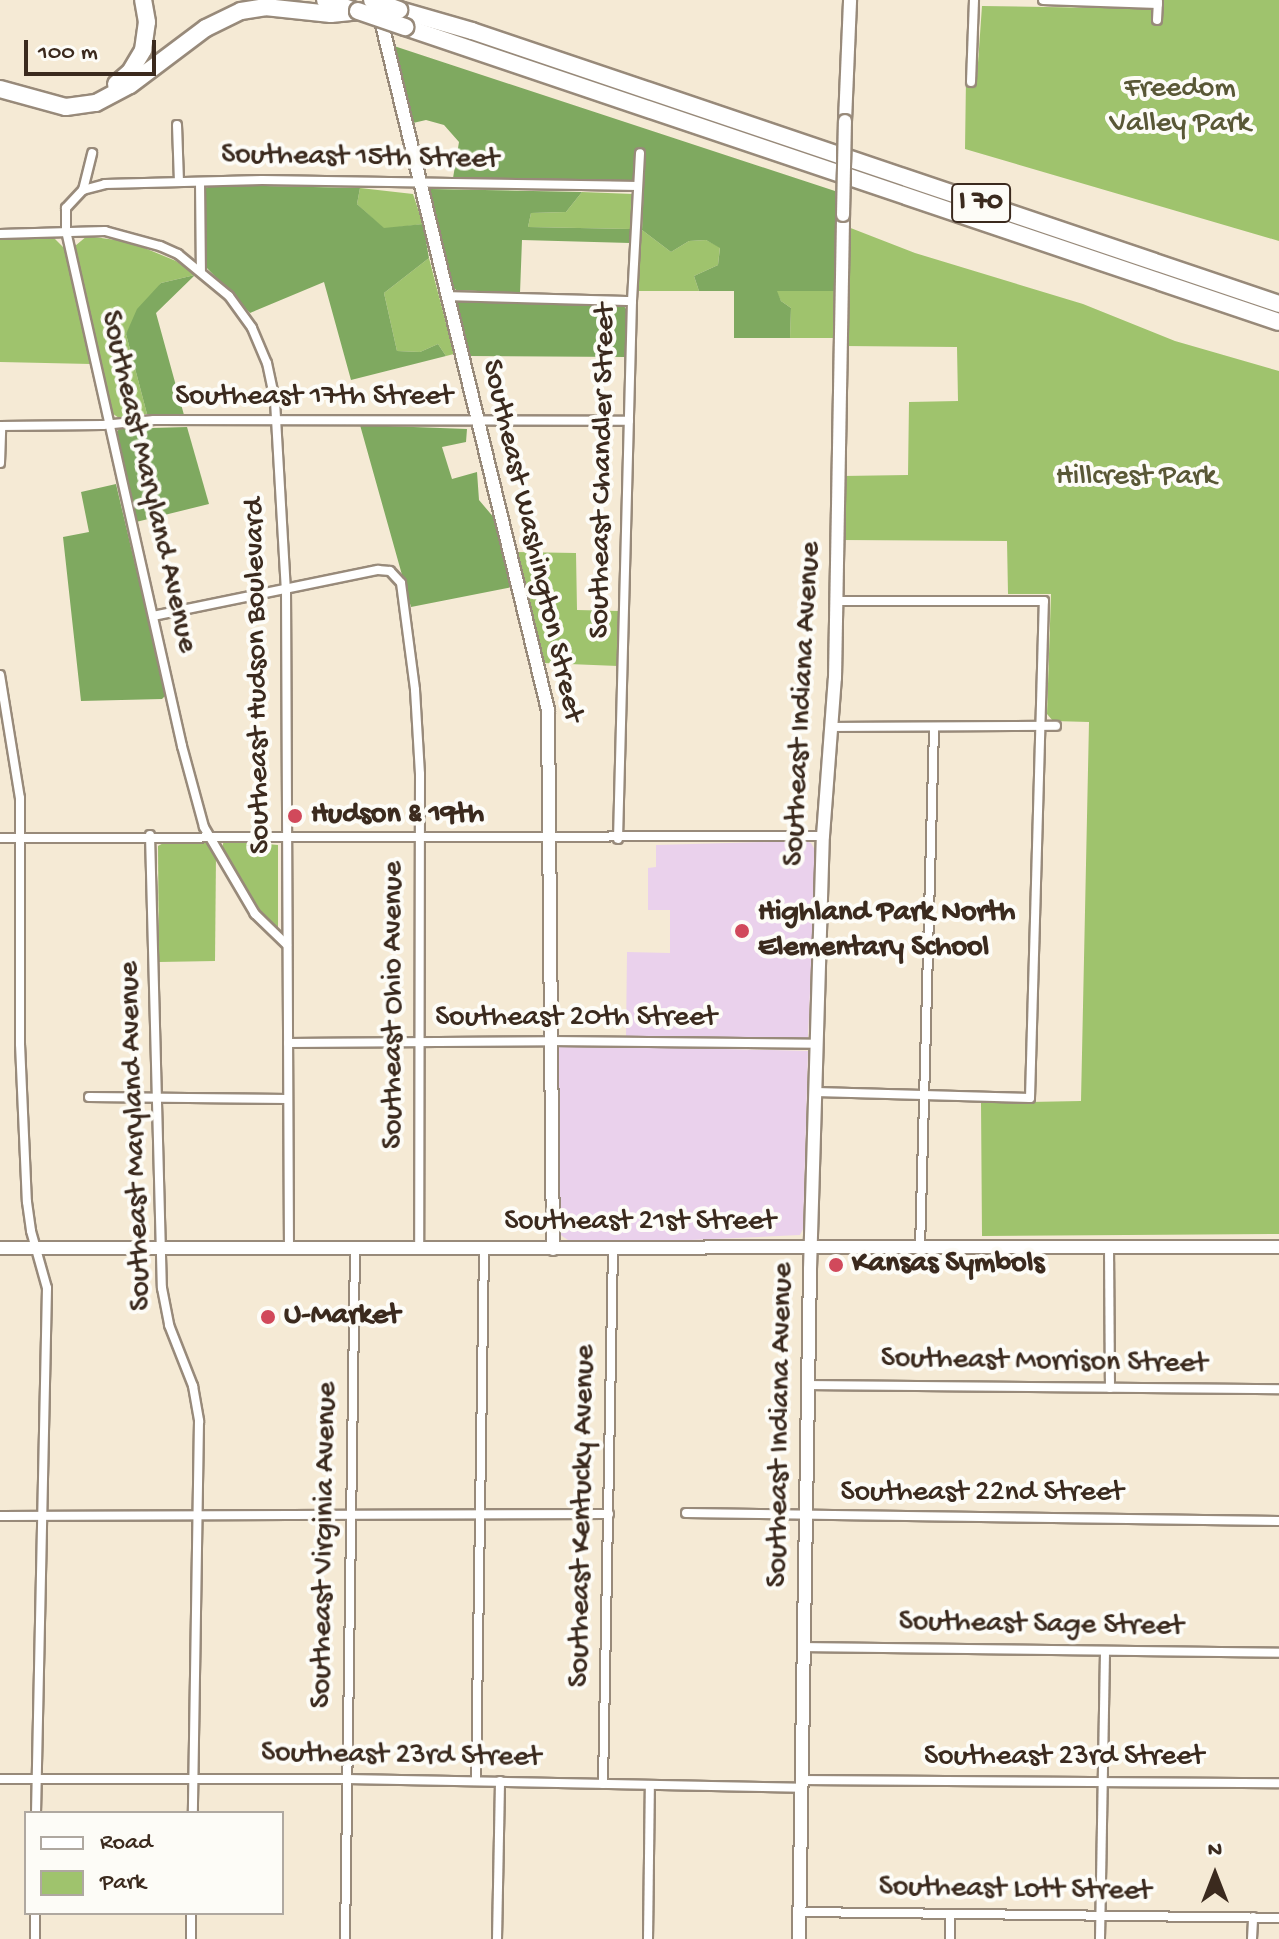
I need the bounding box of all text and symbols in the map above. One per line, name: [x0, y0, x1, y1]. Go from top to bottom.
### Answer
scale bar: [28, 24, 160, 74]
text: 100 m: [38, 39, 98, 68]
park label: Freedom Valley Park: [1109, 72, 1251, 142]
street label: Southeast 15th Street: [221, 139, 499, 179]
road number: I 70: [951, 179, 1011, 227]
street label: Southeast Chandler Street: [583, 303, 625, 639]
street label: Southeast Maryland Avenue: [90, 308, 204, 656]
street label: Southeast Washington Street: [472, 356, 590, 726]
street label: Southeast 17th Street: [175, 380, 453, 416]
park label: Hillcrest Park: [1056, 460, 1216, 496]
street label: Southeast Hudson Boulevard: [238, 498, 280, 854]
street label: Southeast Indiana Avenue: [778, 541, 830, 867]
place label: Hudson & 19th: [311, 798, 484, 834]
marker: Hudson & 19th: [286, 807, 304, 825]
street label: Southeast Ohio Avenue: [377, 861, 413, 1149]
place label: Highland Park North Elementary School: [758, 896, 1015, 966]
marker: Highland Park North Elementary School: [733, 922, 751, 940]
street label: Southeast Maryland Avenue: [113, 961, 161, 1311]
street label: Southeast 20th Street: [435, 1001, 717, 1037]
street label: Southeast 21st Street: [504, 1205, 776, 1241]
place label: Kansas Symbols: [852, 1247, 1044, 1283]
marker: Kansas Symbols: [827, 1256, 845, 1274]
street label: Southeast Indiana Avenue: [761, 1262, 803, 1588]
place label: U-Market: [284, 1299, 400, 1335]
marker: U-Market: [259, 1308, 277, 1326]
street label: Southeast Morrison Street: [880, 1342, 1208, 1384]
street label: Southeast Kentucky Avenue: [563, 1344, 605, 1688]
street label: Southeast Virginia Avenue: [305, 1381, 347, 1709]
street label: Southeast 22nd Street: [841, 1476, 1123, 1512]
street label: Southeast Sage Street: [898, 1606, 1184, 1646]
street label: Southeast 23rd Street: [261, 1737, 541, 1777]
street label: Southeast 23rd Street: [924, 1740, 1204, 1776]
legend: [24, 1811, 284, 1915]
text: Road: [100, 1829, 152, 1858]
north arrow: [1175, 1835, 1255, 1915]
text: N: [1208, 1838, 1222, 1864]
text: Park: [100, 1869, 146, 1898]
street label: Southeast Lott Street: [878, 1871, 1152, 1911]

